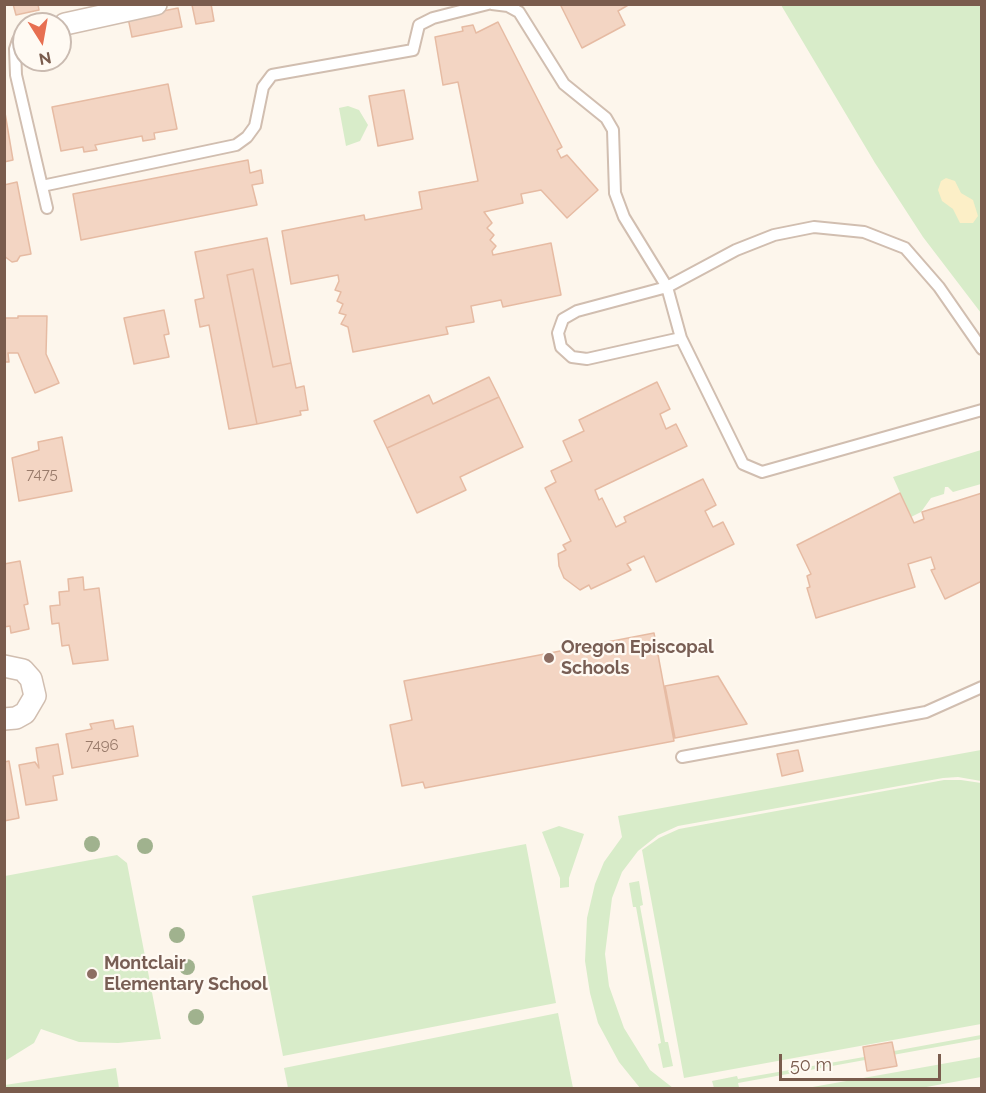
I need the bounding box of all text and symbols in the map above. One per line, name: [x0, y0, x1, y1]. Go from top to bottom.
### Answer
north arrow: [12, 12, 72, 72]
text: N: [37, 48, 53, 69]
house number: 7475: [26, 465, 58, 483]
place label: Oregon Episcopal Schools: [561, 637, 714, 680]
marker: Oregon Episcopal Schools: [542, 651, 556, 665]
house number: 7496: [85, 736, 119, 754]
place label: Montclair Elementary School: [104, 953, 268, 996]
marker: Montclair Elementary School: [85, 967, 99, 981]
scale bar: [782, 1042, 944, 1080]
text: 50 m: [790, 1054, 832, 1075]

